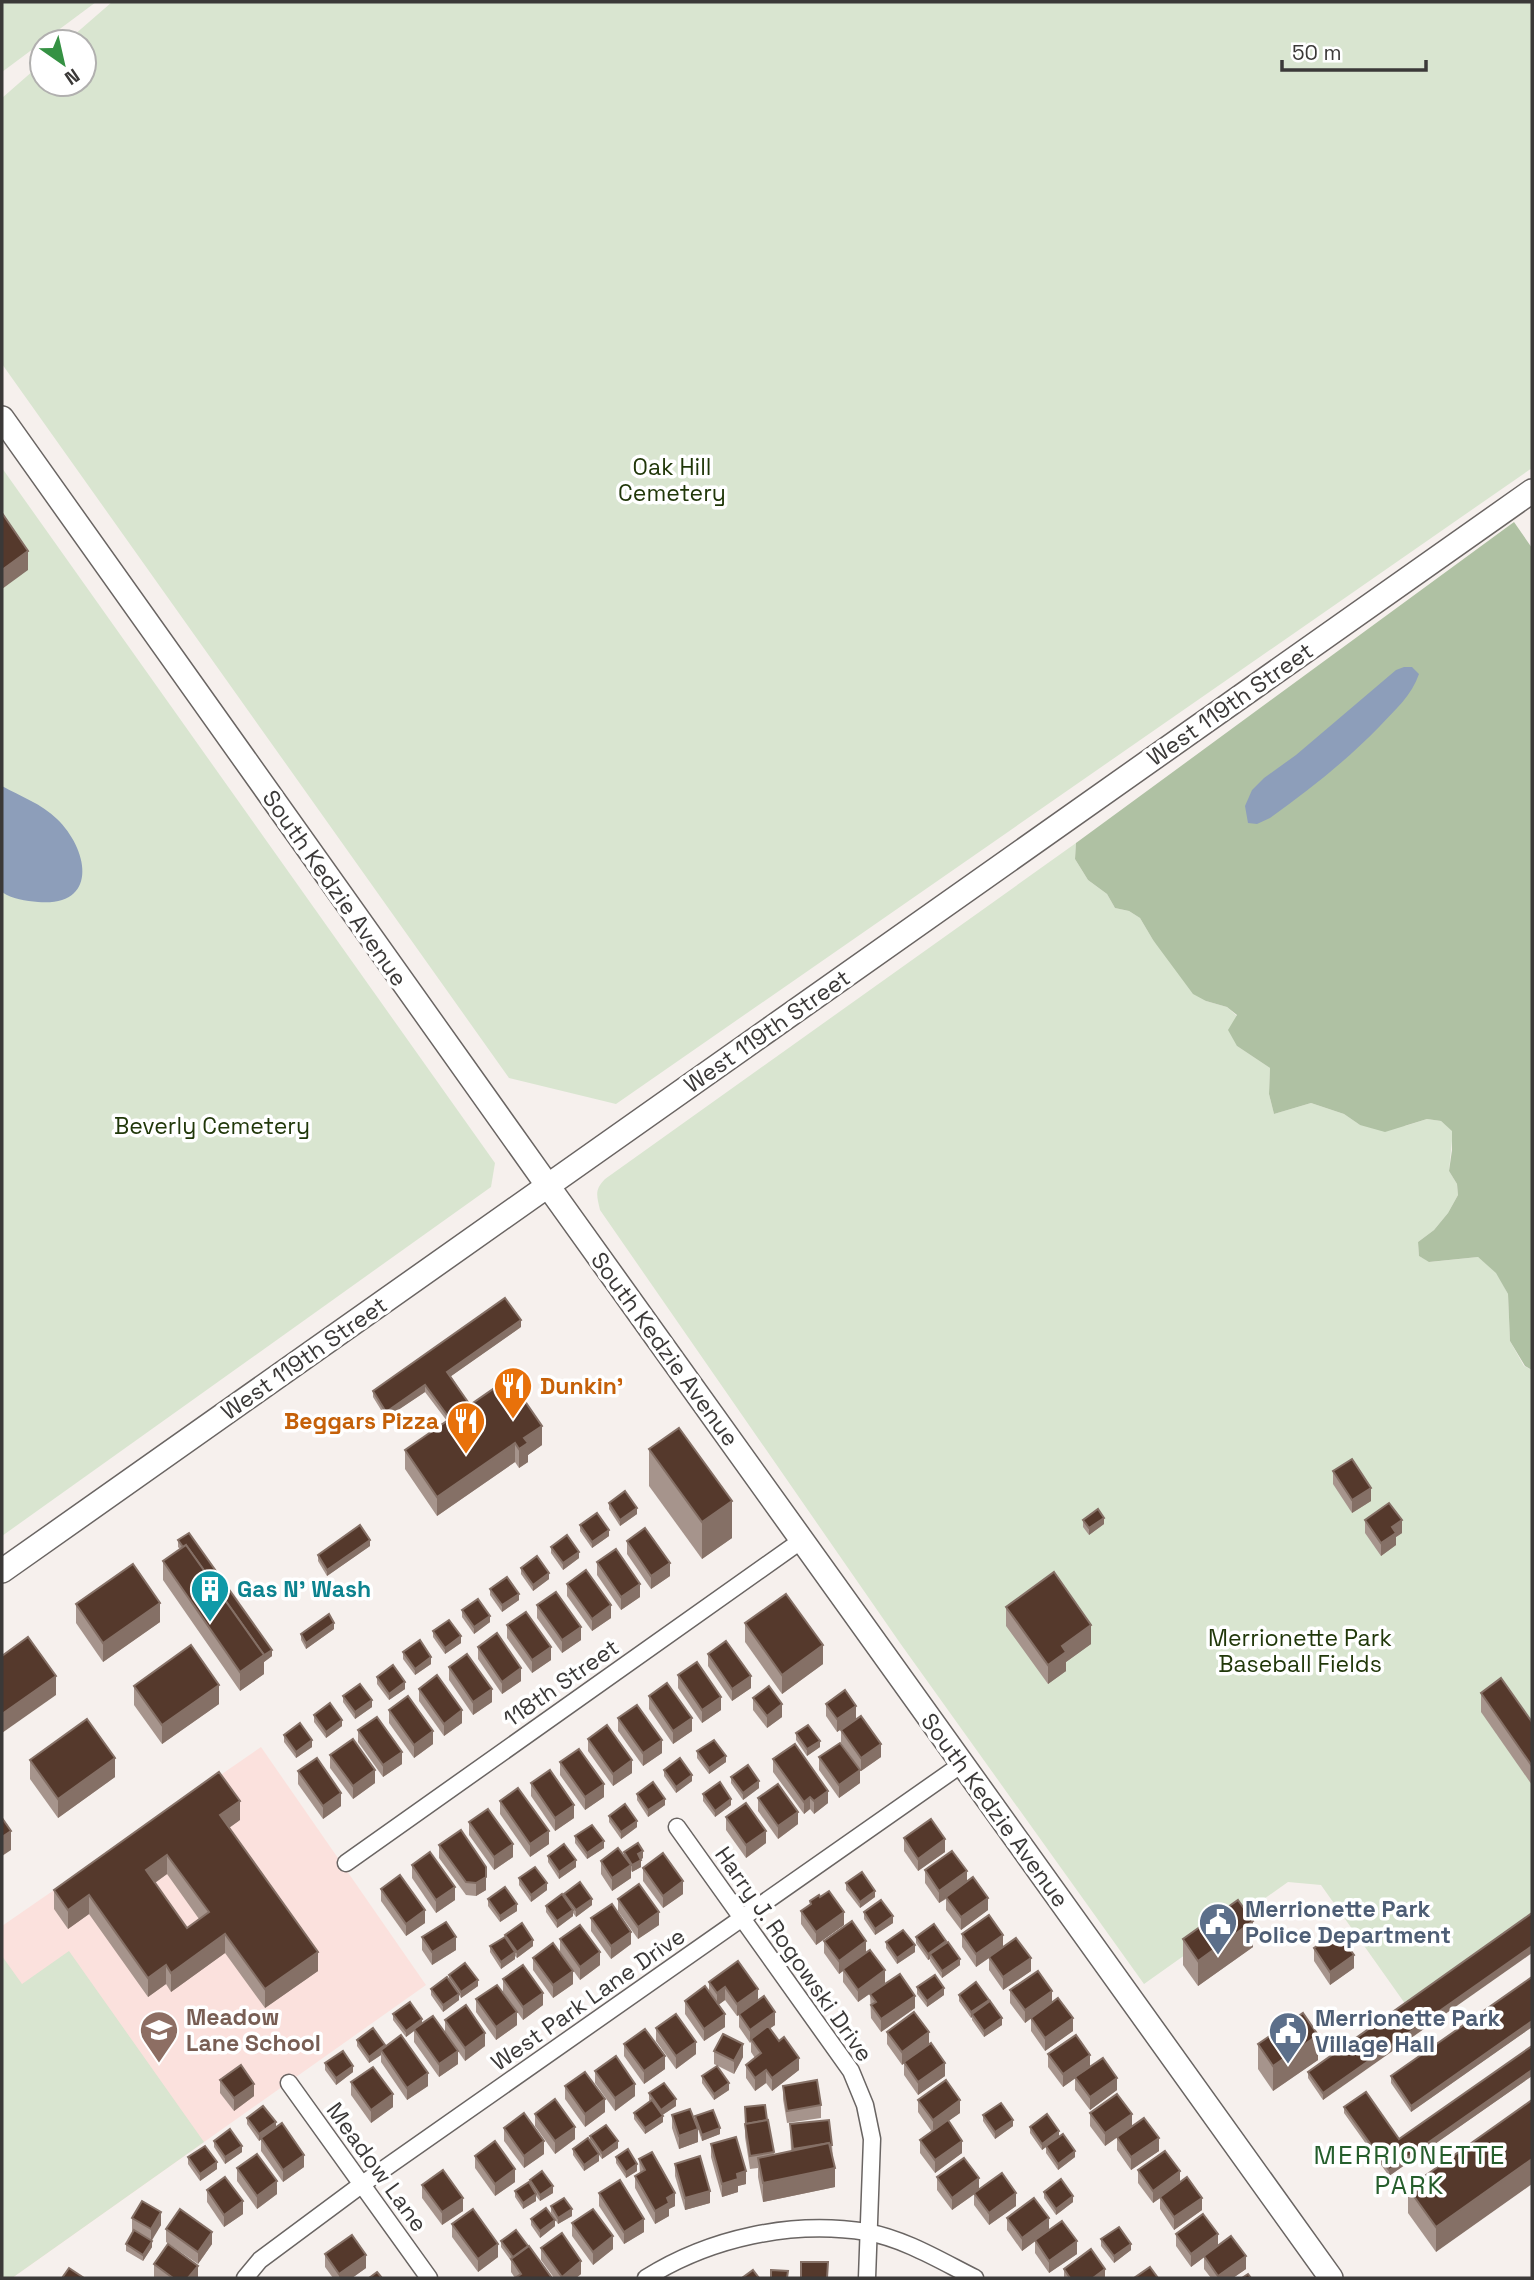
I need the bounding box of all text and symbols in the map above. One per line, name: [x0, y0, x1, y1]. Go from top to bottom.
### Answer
north arrow: [28, 28, 98, 98]
scale bar: [1282, 28, 1426, 72]
text: 50 m: [1292, 39, 1342, 66]
text: N: [60, 63, 84, 91]
park label: Oak Hill Cemetery: [618, 452, 726, 508]
street label: West 119th Street: [1141, 636, 1319, 772]
street label: South Kedzie Avenue: [256, 784, 414, 992]
street label: West 119th Street: [678, 963, 856, 1099]
park label: Beverly Cemetery: [114, 1111, 310, 1141]
street label: South Kedzie Avenue: [584, 1246, 746, 1452]
street label: West 119th Street: [215, 1290, 393, 1426]
restaurant icon: Dunkin': [492, 1365, 534, 1420]
place label: Dunkin': [540, 1371, 623, 1401]
restaurant icon: Beggars Pizza: [445, 1400, 487, 1455]
place label: Beggars Pizza: [284, 1406, 439, 1436]
building icon: Gas N' Wash: [189, 1568, 231, 1623]
place label: Gas N' Wash: [237, 1574, 371, 1604]
park label: Merrionette Park Baseball Fields: [1208, 1623, 1392, 1679]
street label: 118th Street: [497, 1632, 625, 1734]
street label: South Kedzie Avenue: [914, 1707, 1076, 1913]
street label: Harry J. Rogowski Drive: [708, 1841, 880, 2067]
place label: Merrionette Park Police Department: [1245, 1894, 1451, 1950]
public building icon: Merrionette Park Police Department: [1197, 1901, 1239, 1956]
street label: West Park Lane Drive: [485, 1921, 691, 2077]
place label: Meadow Lane School: [186, 2002, 321, 2058]
place label: Merrionette Park Village Hall: [1315, 2003, 1501, 2059]
school or university icon: Meadow Lane School: [138, 2009, 180, 2064]
public building icon: Merrionette Park Village Hall: [1267, 2010, 1309, 2065]
street label: Meadow Lane: [320, 2096, 434, 2238]
district label: MERRIONETTE PARK: [1314, 2138, 1506, 2202]

